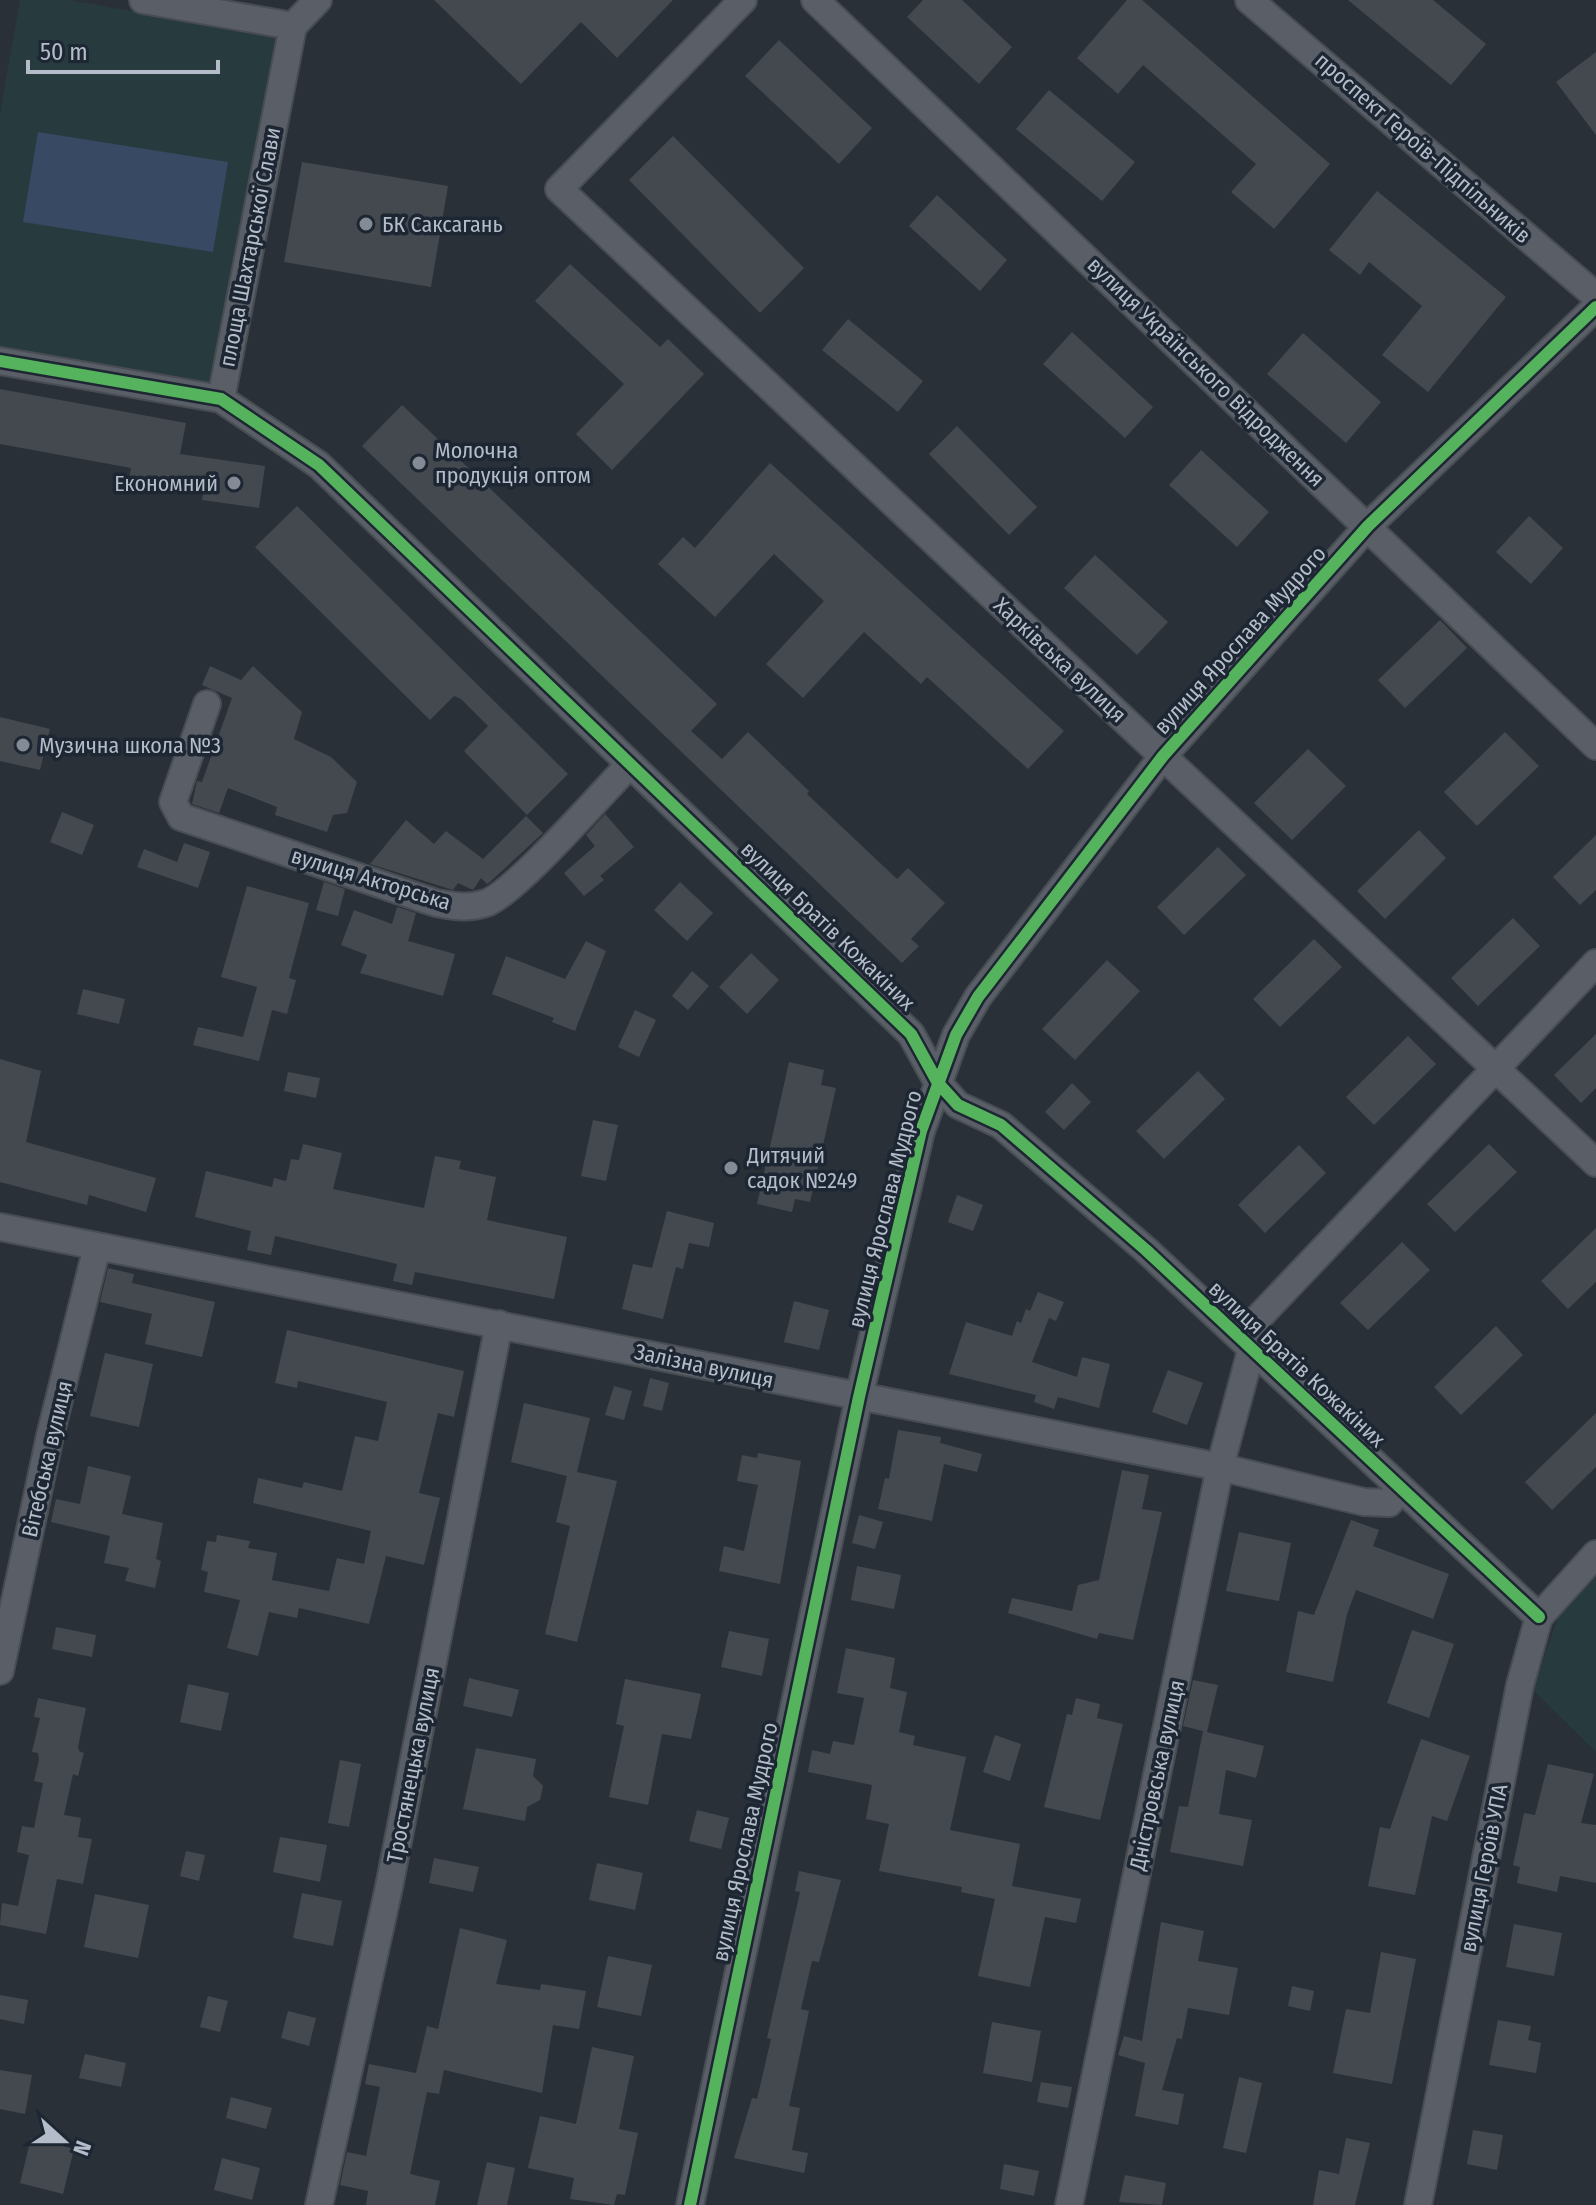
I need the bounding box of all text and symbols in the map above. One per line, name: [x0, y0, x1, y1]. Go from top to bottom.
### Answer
scale bar: [28, 24, 218, 74]
text: 50 m: [40, 38, 88, 66]
street label: проспект Героїв-Підпільників: [1310, 47, 1536, 249]
street label: площа Шахтарської Слави: [213, 125, 287, 369]
place label: БК Саксагань: [382, 211, 503, 238]
marker: БК Саксагань: [357, 215, 375, 233]
street label: вулиця Українського Відродження: [1082, 251, 1330, 493]
place label: Молочна продукція оптом: [435, 437, 591, 489]
marker: Молочна продукція оптом: [410, 454, 428, 472]
place label: Економний: [114, 470, 218, 497]
marker: Економний: [225, 474, 243, 492]
street label: вулиця Ярослава Мудрого: [1148, 540, 1332, 740]
street label: Харківська вулиця: [988, 592, 1132, 728]
place label: Музична школа №3: [39, 732, 221, 759]
marker: Музична школа №3: [14, 736, 32, 754]
street label: вулиця Братів Кожакіних: [735, 836, 921, 1016]
street label: вулиця Акторська: [288, 842, 454, 916]
street label: вулиця Ярослава Мудрого: [842, 1087, 928, 1331]
place label: Дитячий садок №249: [746, 1142, 857, 1194]
marker: Дитячий садок №249: [722, 1159, 740, 1177]
street label: вулиця Братів Кожакіних: [1203, 1275, 1391, 1453]
street label: Залізна вулиця: [632, 1338, 776, 1394]
street label: Вітебська вулиця: [16, 1378, 78, 1540]
street label: Тростянецька вулиця: [381, 1665, 445, 1865]
street label: Дністровська вулиця: [1123, 1677, 1190, 1873]
street label: вулиця Ярослава Мудрого: [706, 1720, 784, 1964]
street label: вулиця Героїв УПА: [1454, 1781, 1514, 1954]
north arrow: [24, 2101, 104, 2181]
text: N: [67, 2137, 97, 2159]

